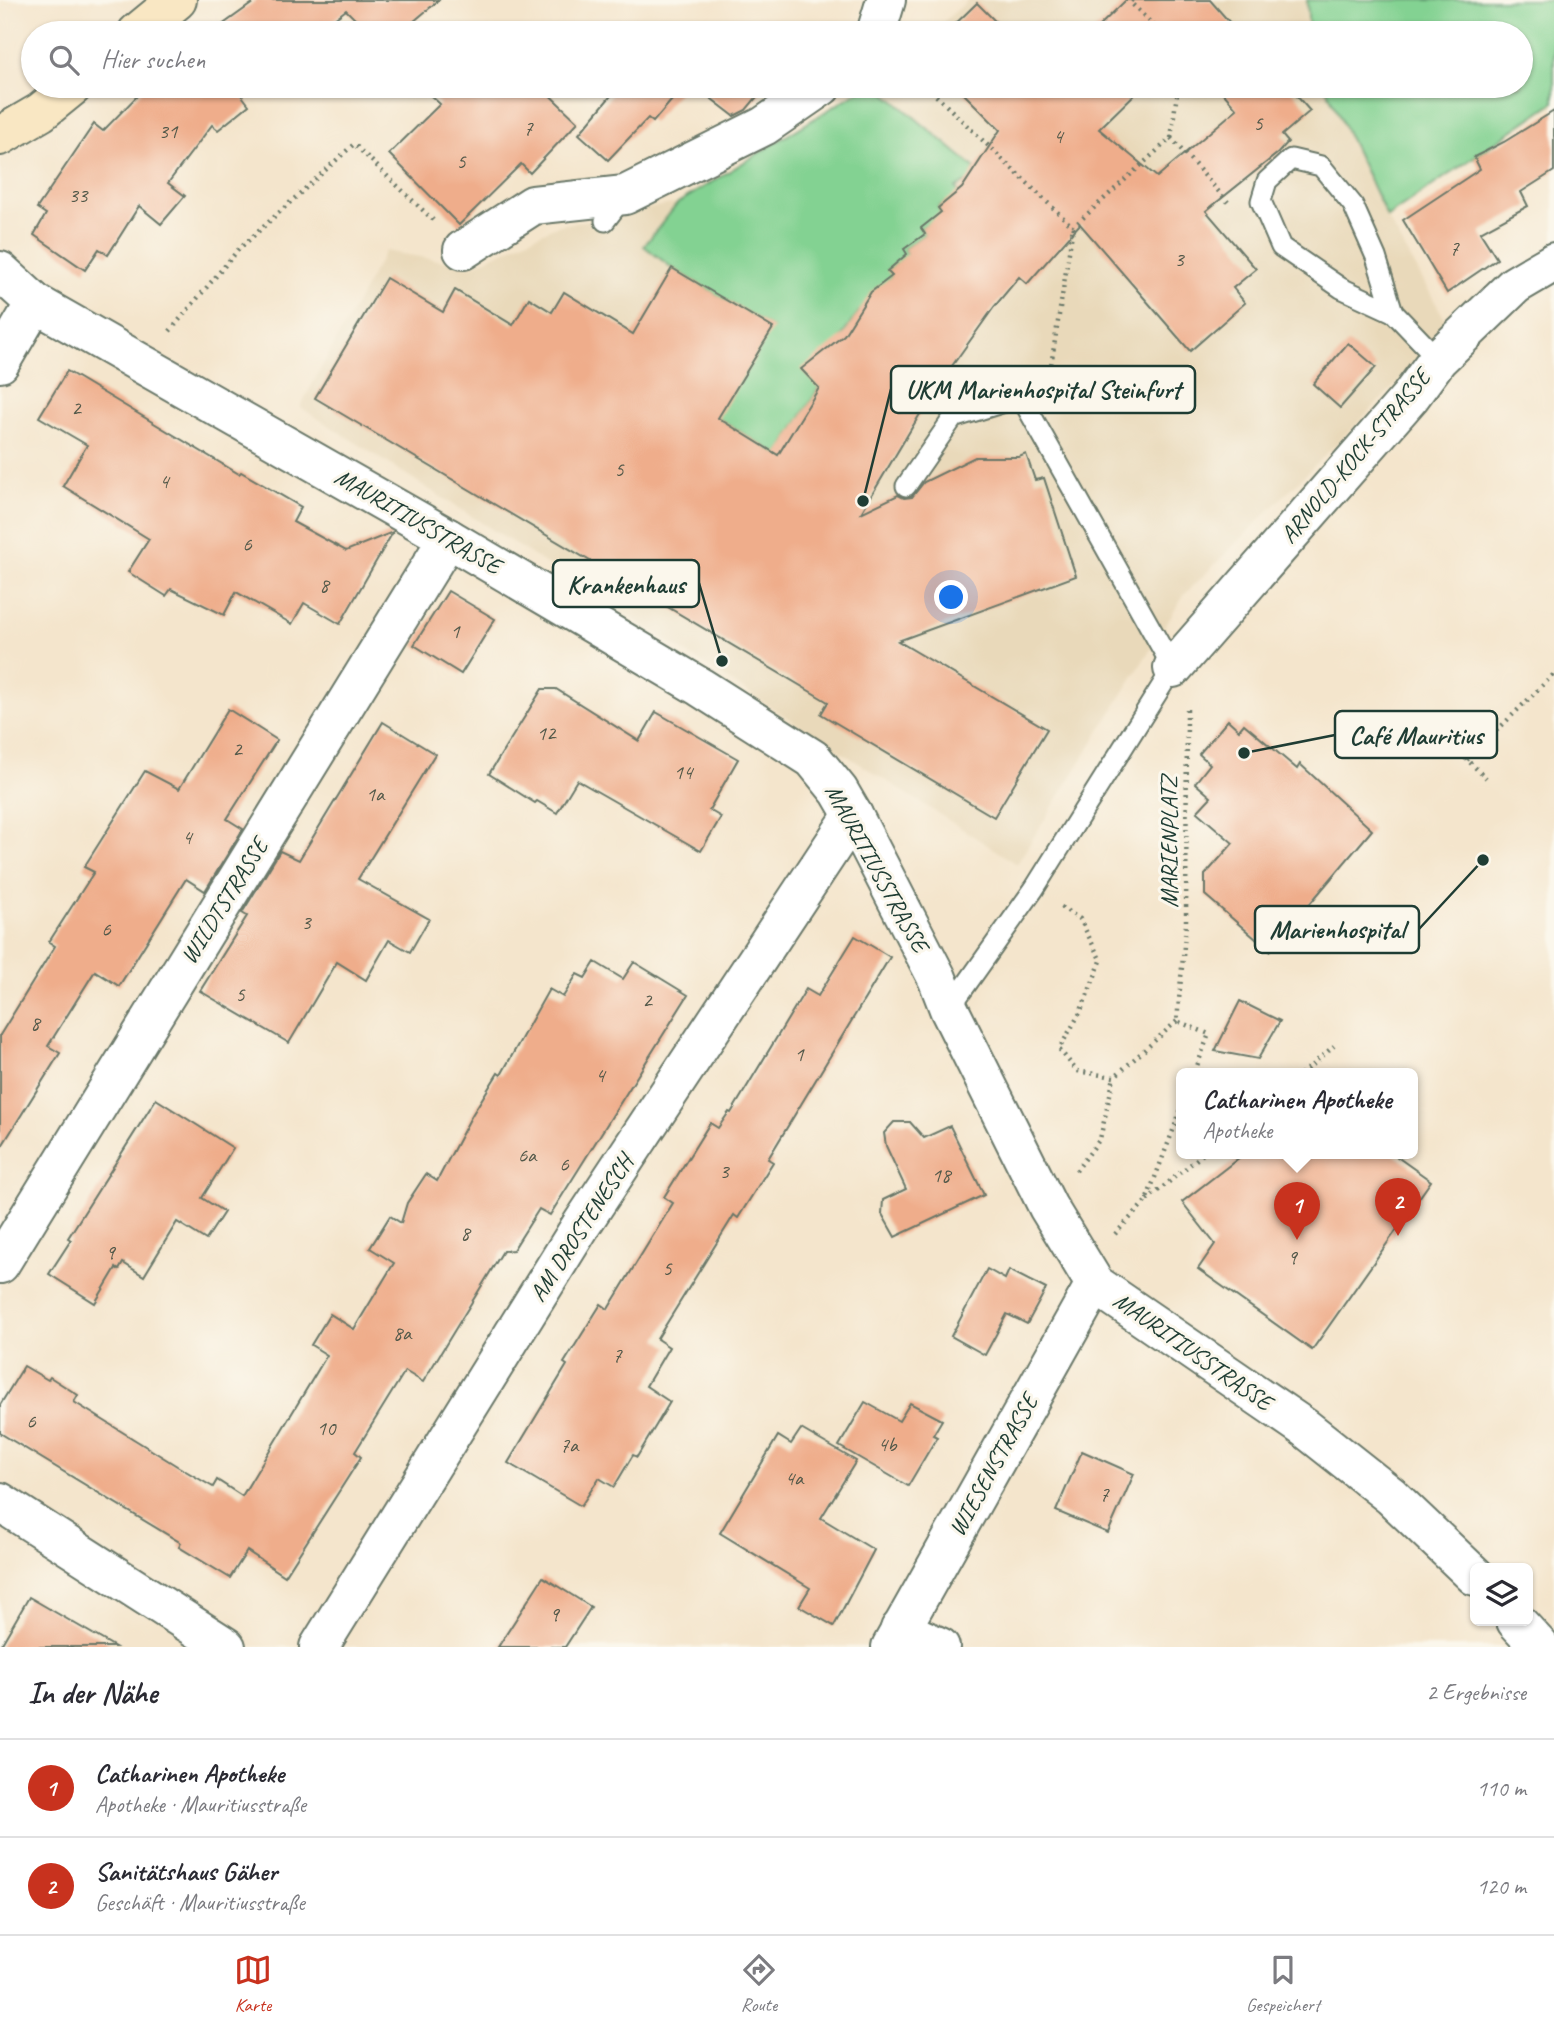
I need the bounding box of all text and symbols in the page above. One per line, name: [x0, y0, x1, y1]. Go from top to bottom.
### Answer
search box: [21, 21, 1533, 98]
icon: search: [45, 41, 83, 79]
text: Hier suchen: [101, 43, 205, 76]
house number: 5: [1253, 110, 1264, 136]
house number: 7: [523, 115, 534, 141]
house number: 31: [159, 118, 179, 144]
house number: 4: [1053, 123, 1065, 149]
house number: 5: [456, 148, 467, 174]
house number: 33: [69, 182, 89, 208]
house number: 7: [1449, 235, 1460, 261]
house number: 3: [1174, 246, 1185, 272]
street label: ARNOLD-KOCK-STRASSE: [1273, 361, 1438, 549]
callout: UKM Marienhospital Steinfurt: [891, 366, 1195, 413]
text: UKM Marienhospital Steinfurt: [905, 373, 1185, 406]
house number: 2: [71, 395, 82, 421]
house number: 5: [614, 456, 625, 482]
street label: MAURITIUSSTRASSE: [330, 461, 509, 582]
house number: 4: [159, 468, 171, 494]
house number: 6: [242, 531, 252, 557]
callout: Krankenhaus: [553, 560, 699, 607]
text: Krankenhaus: [567, 568, 688, 601]
house number: 8: [319, 572, 331, 598]
your location: [934, 580, 968, 614]
house number: 1: [450, 618, 461, 644]
callout: Café Mauritius: [1335, 711, 1497, 758]
text: Café Mauritius: [1349, 719, 1486, 752]
house number: 12: [537, 720, 557, 746]
house number: 2: [232, 736, 243, 762]
house number: 14: [674, 759, 695, 785]
street label: MARIENPLATZ: [1154, 773, 1184, 908]
street label: MAURITIUSSTRASSE: [819, 779, 937, 960]
house number: 1a: [366, 781, 386, 807]
house number: 4: [182, 824, 194, 850]
street label: WILDTSTRASSE: [174, 830, 276, 969]
callout: Marienhospital: [1255, 906, 1419, 953]
house number: 3: [301, 909, 312, 935]
text: Marienhospital: [1269, 913, 1410, 946]
house number: 6: [101, 916, 111, 942]
house number: 5: [235, 981, 246, 1007]
house number: 2: [642, 987, 653, 1013]
house number: 8: [30, 1010, 42, 1036]
house number: 1: [794, 1041, 805, 1067]
house number: 4: [595, 1062, 607, 1088]
popup: [1176, 1068, 1418, 1159]
text: Catharinen Apotheke: [1203, 1083, 1391, 1116]
text: Apotheke: [1203, 1116, 1272, 1145]
house number: 6a: [518, 1142, 538, 1168]
street label: AM DROSTENESCH: [522, 1145, 642, 1307]
house number: 6: [559, 1151, 569, 1177]
house number: 3: [719, 1158, 730, 1184]
house number: 18: [932, 1162, 953, 1188]
pin: 2: [1375, 1178, 1421, 1236]
pin: 1: [1274, 1182, 1320, 1240]
house number: 8: [460, 1220, 472, 1246]
house number: 9: [105, 1239, 116, 1265]
house number: 9: [1287, 1244, 1298, 1270]
house number: 5: [662, 1255, 673, 1281]
street label: MAURITIUSSTRASSE: [1108, 1285, 1281, 1419]
house number: 8a: [393, 1320, 413, 1346]
house number: 7: [612, 1342, 623, 1368]
street label: WIESENSTRASSE: [942, 1386, 1046, 1541]
house number: 6: [26, 1408, 36, 1434]
house number: 10: [317, 1415, 337, 1441]
house number: 4b: [878, 1431, 898, 1457]
house number: 7a: [560, 1432, 580, 1458]
house number: 4a: [785, 1465, 805, 1491]
house number: 7: [1099, 1481, 1110, 1507]
map controls: [1470, 1563, 1533, 1626]
button: layers: [1470, 1563, 1533, 1626]
house number: 9: [549, 1601, 560, 1627]
text: In der Nähe: [28, 1674, 157, 1712]
text: 2 Ergebnisse: [1426, 1678, 1526, 1707]
text: Catharinen Apotheke: [95, 1757, 284, 1790]
text: 1: [46, 1774, 56, 1803]
text: 110 m: [1477, 1774, 1526, 1803]
text: Apotheke · Mauritiusstraße: [95, 1790, 306, 1819]
text: Sanitätshaus Gäher: [95, 1855, 277, 1888]
text: 2: [46, 1872, 56, 1901]
text: 120 m: [1477, 1872, 1526, 1901]
text: Geschäft · Mauritiusstraße: [95, 1888, 305, 1917]
tab: Karte: [234, 1951, 272, 2017]
tab: Route: [740, 1951, 778, 2017]
tab: Gespeichert: [1246, 1951, 1320, 2017]

